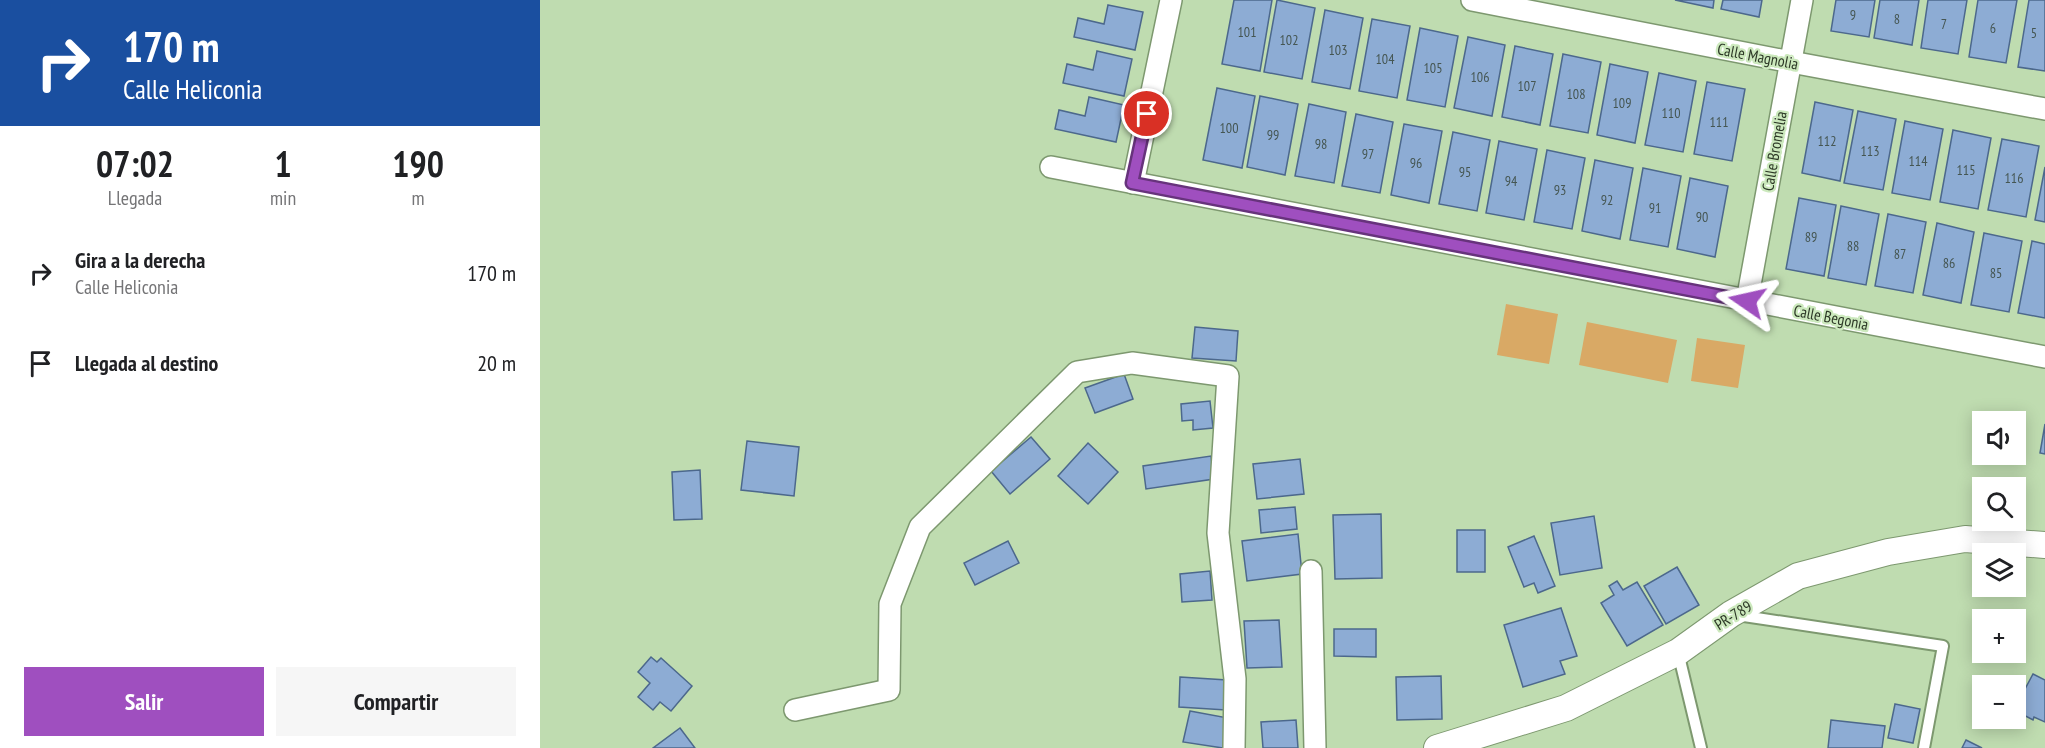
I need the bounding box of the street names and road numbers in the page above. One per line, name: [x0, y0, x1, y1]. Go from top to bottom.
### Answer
street label: Calle Magnolia: [1716, 38, 1800, 74]
street label: Calle Bromelia: [1757, 110, 1791, 192]
street label: Calle Begonia: [1792, 300, 1870, 334]
street label: PR-789: [1710, 596, 1756, 634]

